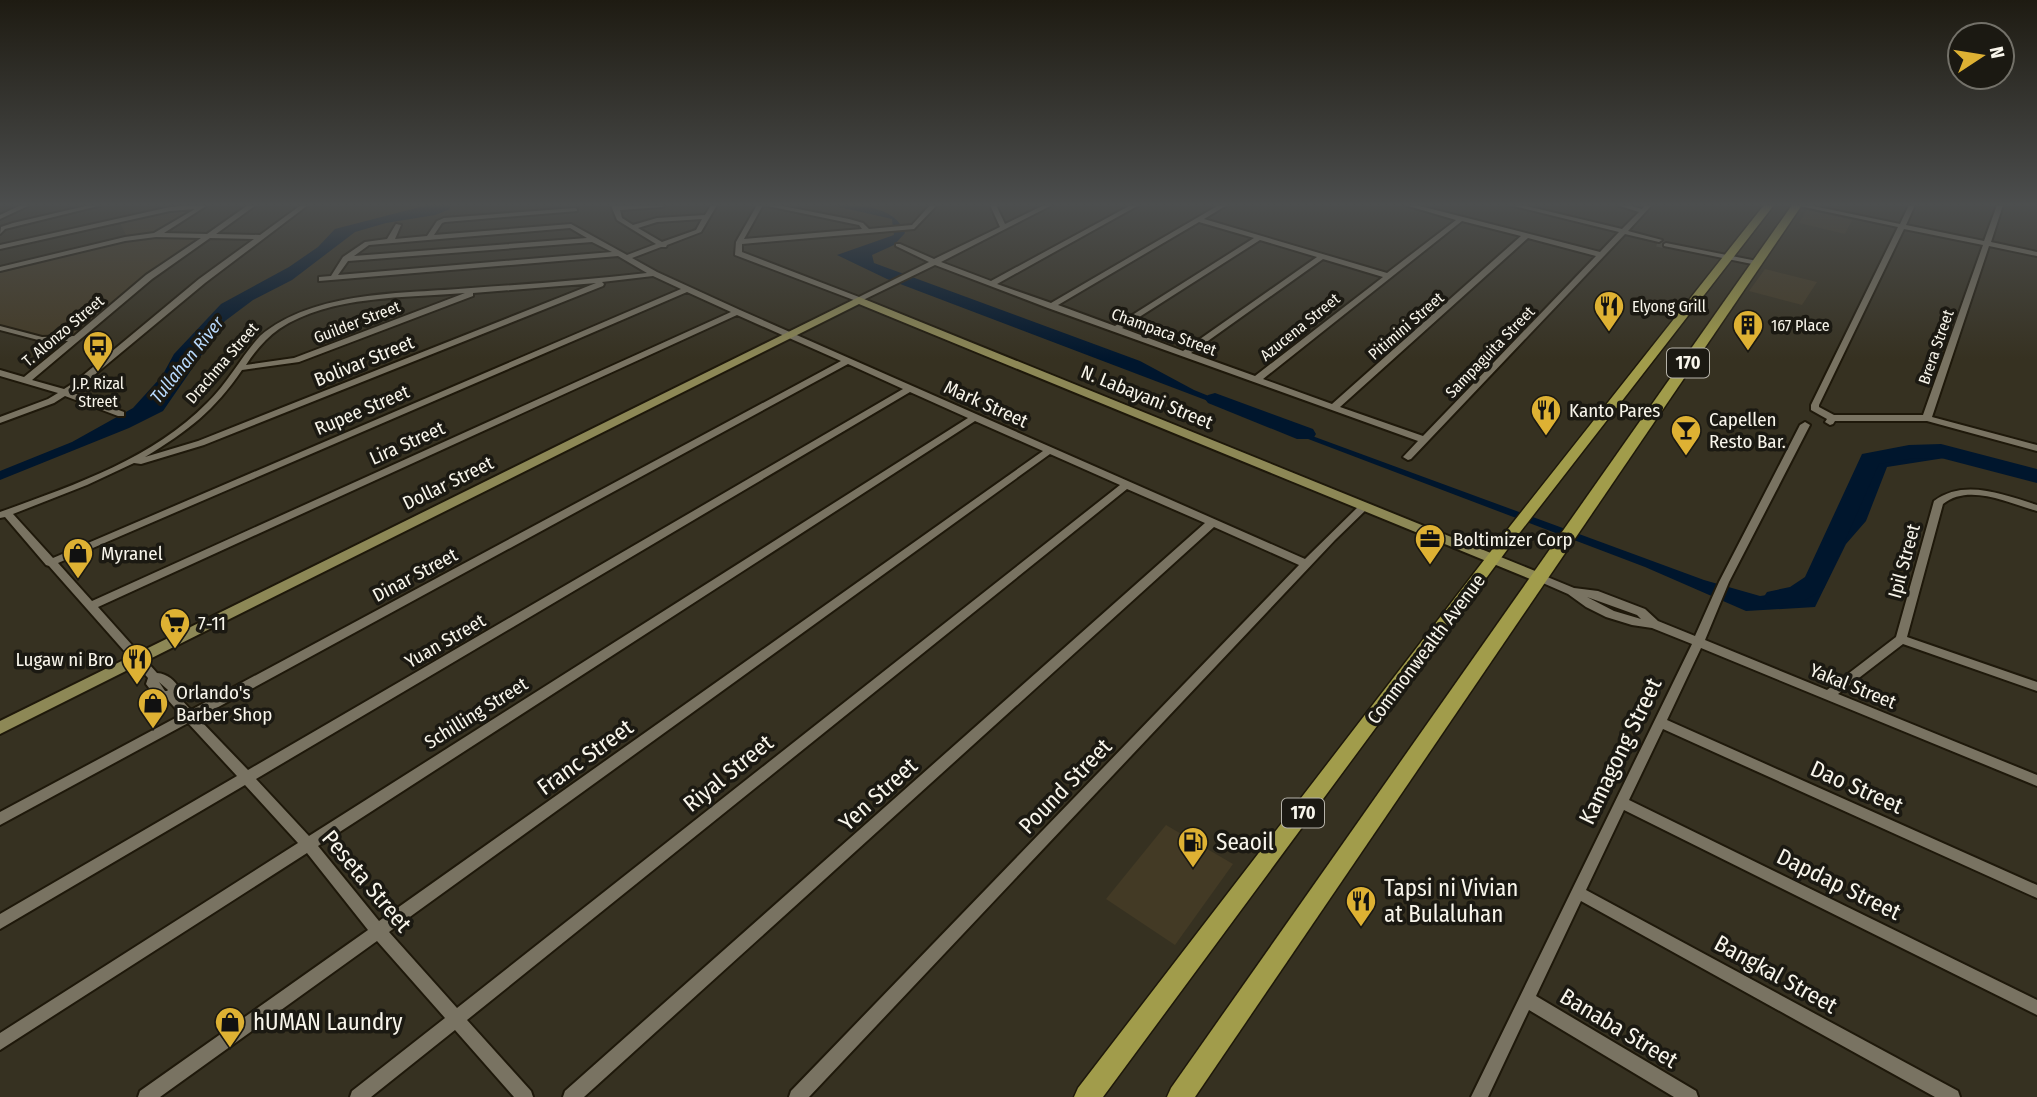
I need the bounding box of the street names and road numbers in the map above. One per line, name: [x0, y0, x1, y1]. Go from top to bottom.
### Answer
street label: Pitimini Street: [1364, 288, 1448, 364]
street label: Azucena Street: [1256, 289, 1344, 365]
street label: T. Alonzo Street: [18, 291, 108, 371]
street label: Guilder Street: [311, 297, 404, 347]
street label: Sampaguita Street: [1442, 302, 1539, 402]
street label: Champaca Street: [1109, 304, 1220, 360]
street label: Brera Street: [1914, 306, 1958, 387]
street label: Drachma Street: [182, 318, 263, 407]
street label: Bolivar Street: [311, 330, 418, 391]
road number: 170: [1667, 348, 1709, 377]
street label: N. Labayani Street: [1078, 360, 1217, 434]
street label: Mark Street: [940, 375, 1032, 433]
street label: Rupee Street: [311, 380, 413, 440]
street label: Lira Street: [366, 416, 449, 470]
street label: Dollar Street: [399, 451, 498, 515]
street label: Ipil Street: [1883, 521, 1925, 601]
street label: Dinar Street: [369, 543, 462, 607]
street label: Commonwealth Avenue: [1362, 569, 1490, 729]
street label: Yuan Street: [401, 608, 490, 673]
street label: Yakal Street: [1806, 658, 1900, 714]
street label: Schilling Street: [420, 672, 532, 754]
street label: Kamagong Street: [1572, 673, 1668, 829]
street label: Franc Street: [532, 713, 639, 801]
street label: Riyal Street: [677, 728, 779, 818]
street label: Pound Street: [1013, 732, 1118, 840]
street label: Yen Street: [833, 751, 923, 836]
street label: Dao Street: [1806, 754, 1908, 820]
road number: 170: [1282, 798, 1324, 828]
street label: Peseta Street: [316, 824, 418, 938]
street label: Dapdap Street: [1772, 842, 1906, 926]
street label: Bangkal Street: [1710, 929, 1843, 1019]
street label: Banaba Street: [1555, 982, 1683, 1074]

